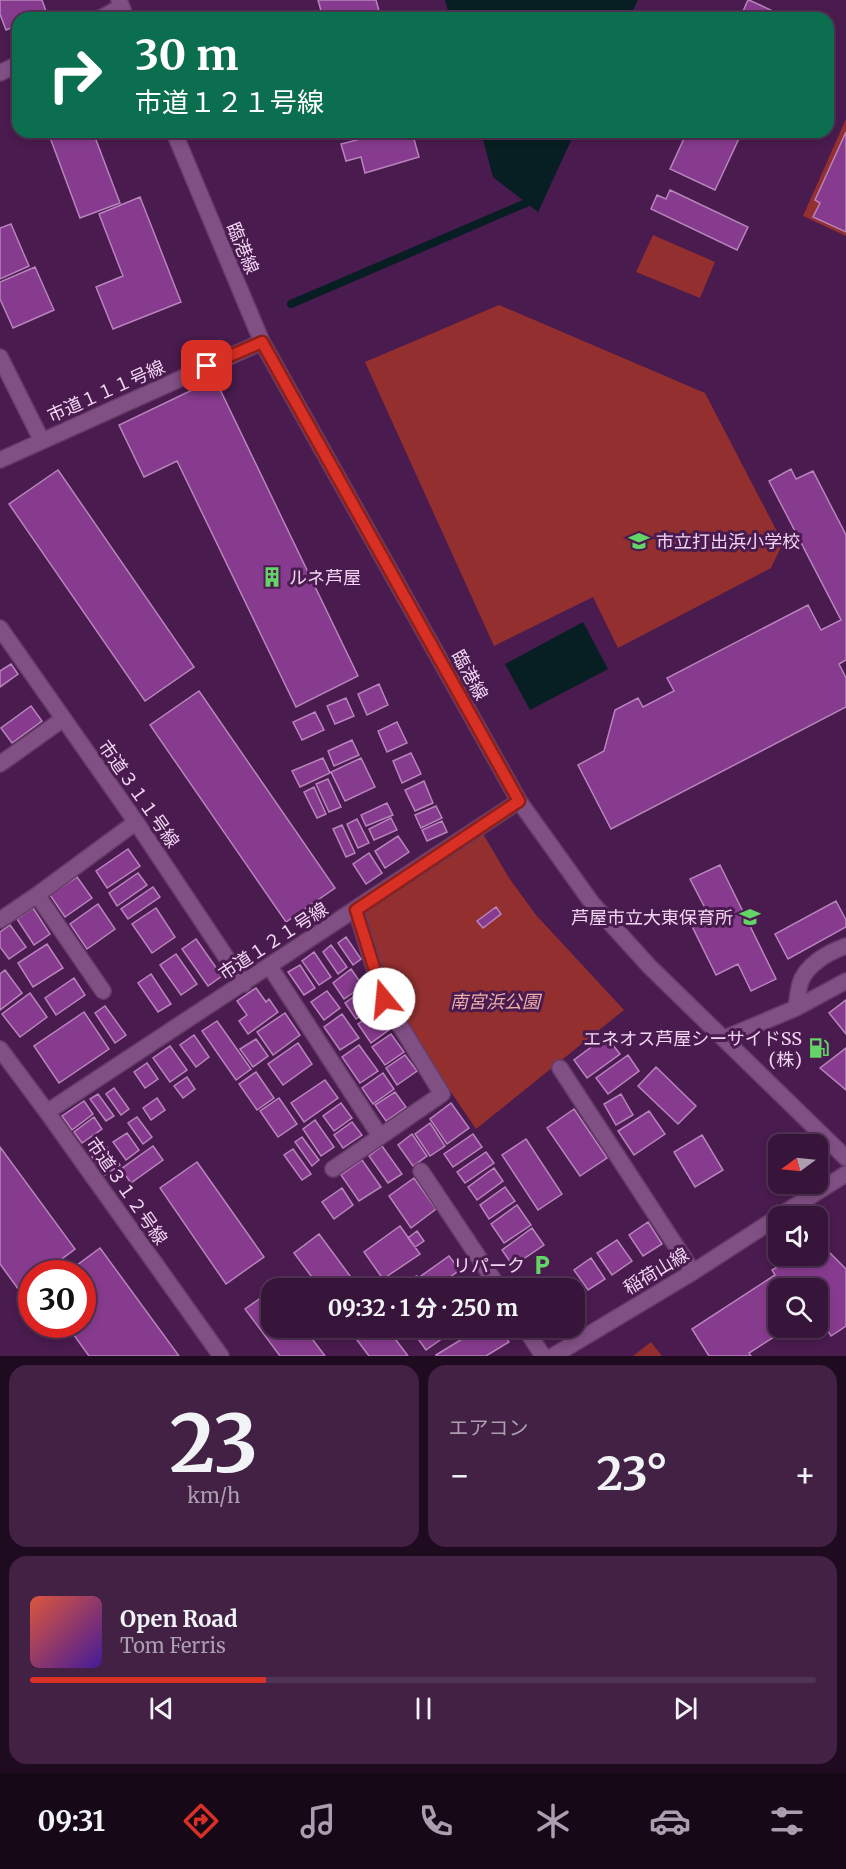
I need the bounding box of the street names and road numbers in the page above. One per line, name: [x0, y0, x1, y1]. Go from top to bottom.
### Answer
street label: 臨港線: [222, 219, 264, 277]
street label: 市道１１１号線: [44, 355, 168, 427]
street label: 臨港線: [447, 646, 493, 704]
street label: 市道３１１号線: [93, 736, 185, 852]
street label: 市道１２１号線: [214, 897, 332, 985]
street label: 市道３１２号線: [81, 1133, 173, 1249]
street label: 稲荷山線: [619, 1243, 693, 1299]

